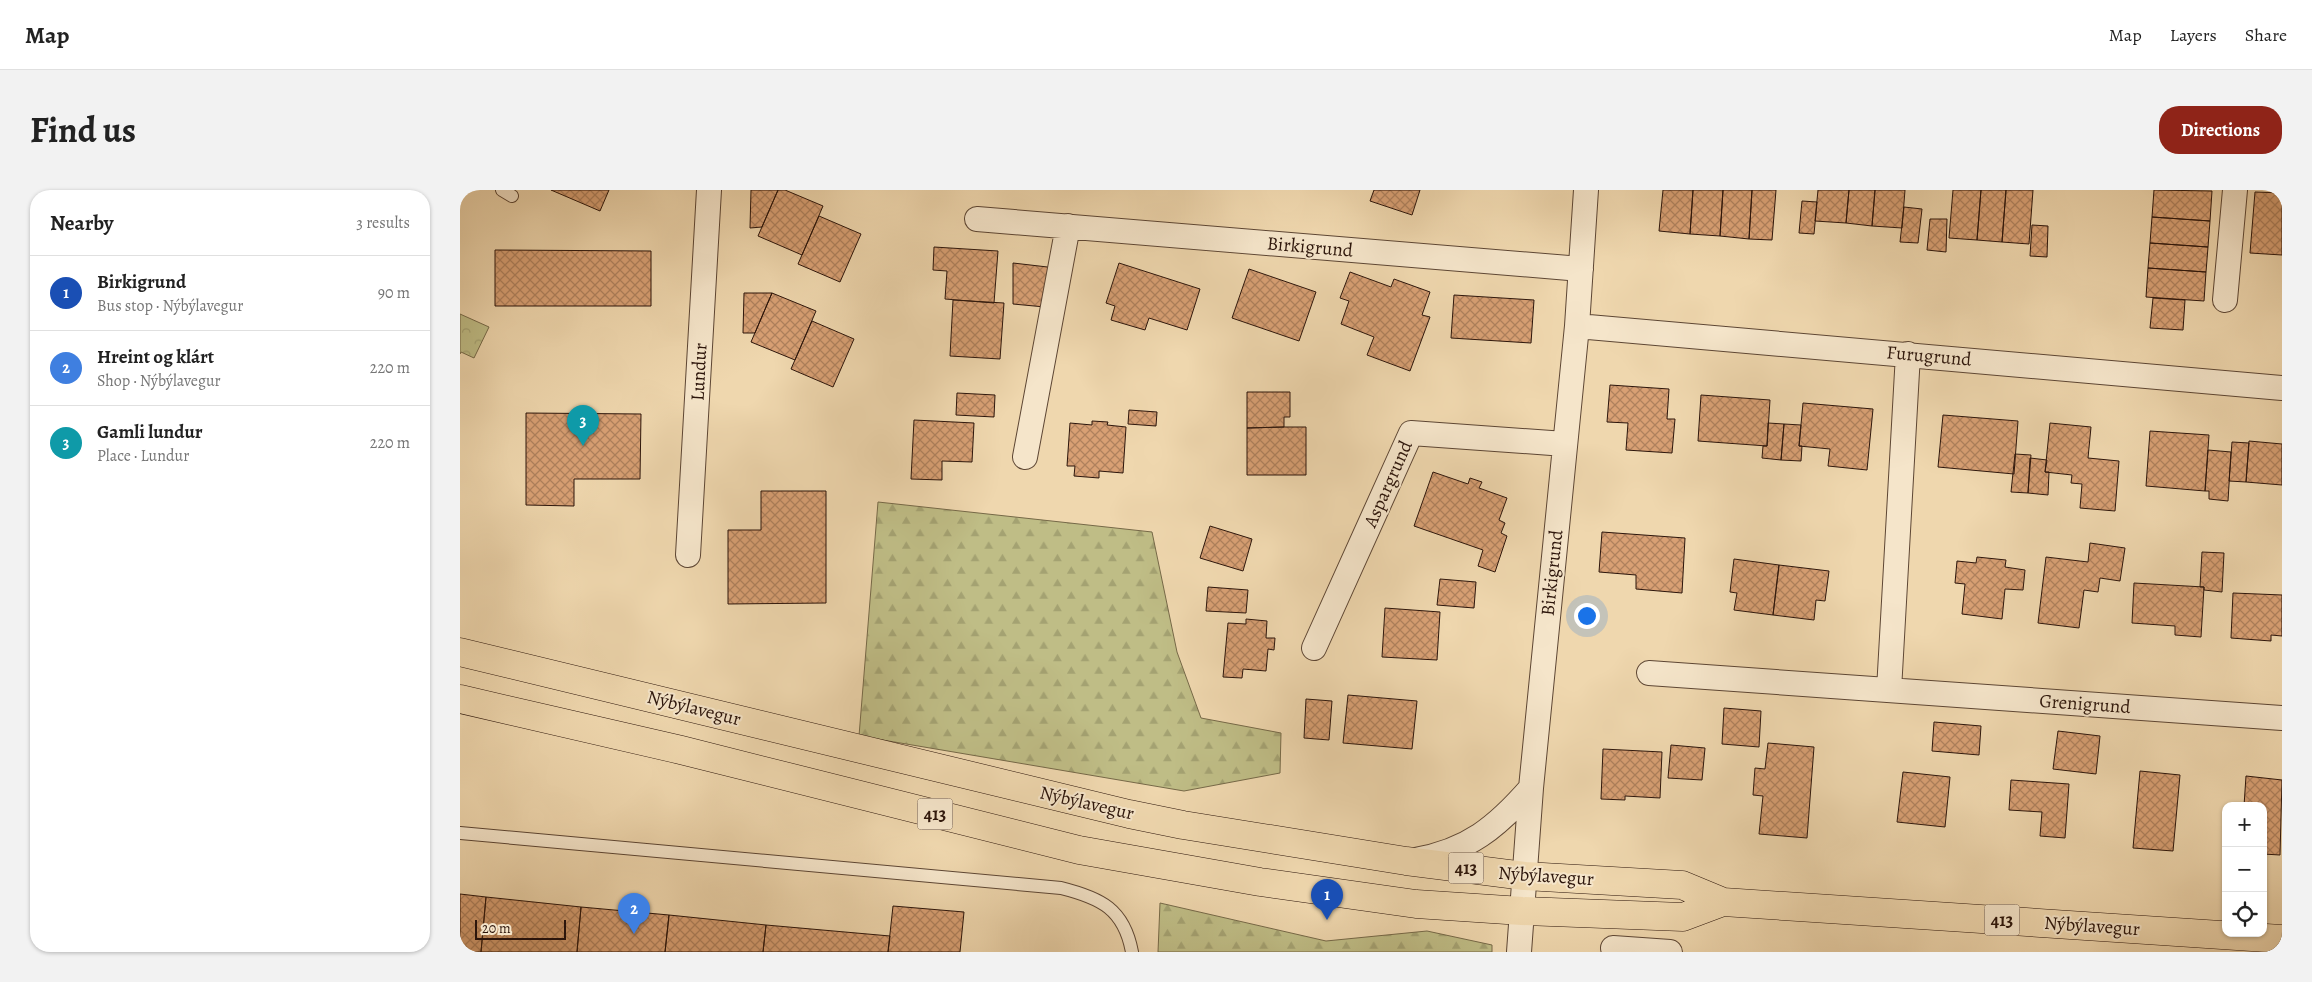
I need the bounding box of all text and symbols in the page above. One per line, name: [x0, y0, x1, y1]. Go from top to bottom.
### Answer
text: Map: [25, 19, 69, 51]
text: Map: [2109, 23, 2142, 47]
text: Layers: [2170, 23, 2217, 47]
text: Share: [2245, 23, 2287, 47]
text: Find us: [30, 106, 136, 154]
button: Directions: [2159, 106, 2282, 154]
text: Nearby: [50, 209, 113, 237]
text: 3 results: [356, 212, 410, 234]
street label: Birkigrund: [1266, 230, 1355, 264]
text: Birkigrund: [97, 269, 186, 295]
text: 1: [63, 282, 69, 304]
text: 90 m: [378, 282, 410, 304]
text: Bus stop · Nýbýlavegur: [97, 295, 243, 317]
street label: Furugrund: [1885, 339, 1973, 373]
street label: Lundur: [684, 342, 714, 402]
text: Hreint og klárt: [97, 344, 214, 370]
text: 2: [62, 357, 70, 379]
text: 220 m: [370, 357, 410, 379]
text: Shop · Nýbýlavegur: [97, 370, 221, 392]
pin: 3: [567, 405, 599, 446]
text: Gamli lundur: [97, 419, 203, 445]
text: 3: [63, 432, 69, 454]
text: 220 m: [370, 432, 410, 454]
street label: Aspargrund: [1357, 436, 1419, 532]
text: Place · Lundur: [97, 445, 189, 467]
street label: Birkigrund: [1535, 528, 1570, 617]
your location: [1574, 603, 1600, 629]
street label: Nýbýlavegur: [644, 684, 744, 732]
street label: Grenigrund: [2039, 688, 2132, 720]
street label: Nýbýlavegur: [1037, 780, 1137, 826]
road number: 413: [918, 798, 952, 830]
map controls: [2222, 802, 2267, 937]
button: +: [2222, 802, 2267, 847]
button: −: [2222, 847, 2267, 892]
road number: 413: [1448, 852, 1484, 884]
street label: Nýbýlavegur: [1497, 860, 1595, 892]
pin: 1: [1311, 879, 1343, 920]
button: locate: [2222, 892, 2267, 937]
pin: 2: [618, 893, 650, 934]
road number: 413: [1984, 904, 2020, 936]
street label: Nýbýlavegur: [2043, 910, 2141, 942]
scale bar: [475, 917, 566, 940]
text: 20 m: [482, 919, 511, 938]

